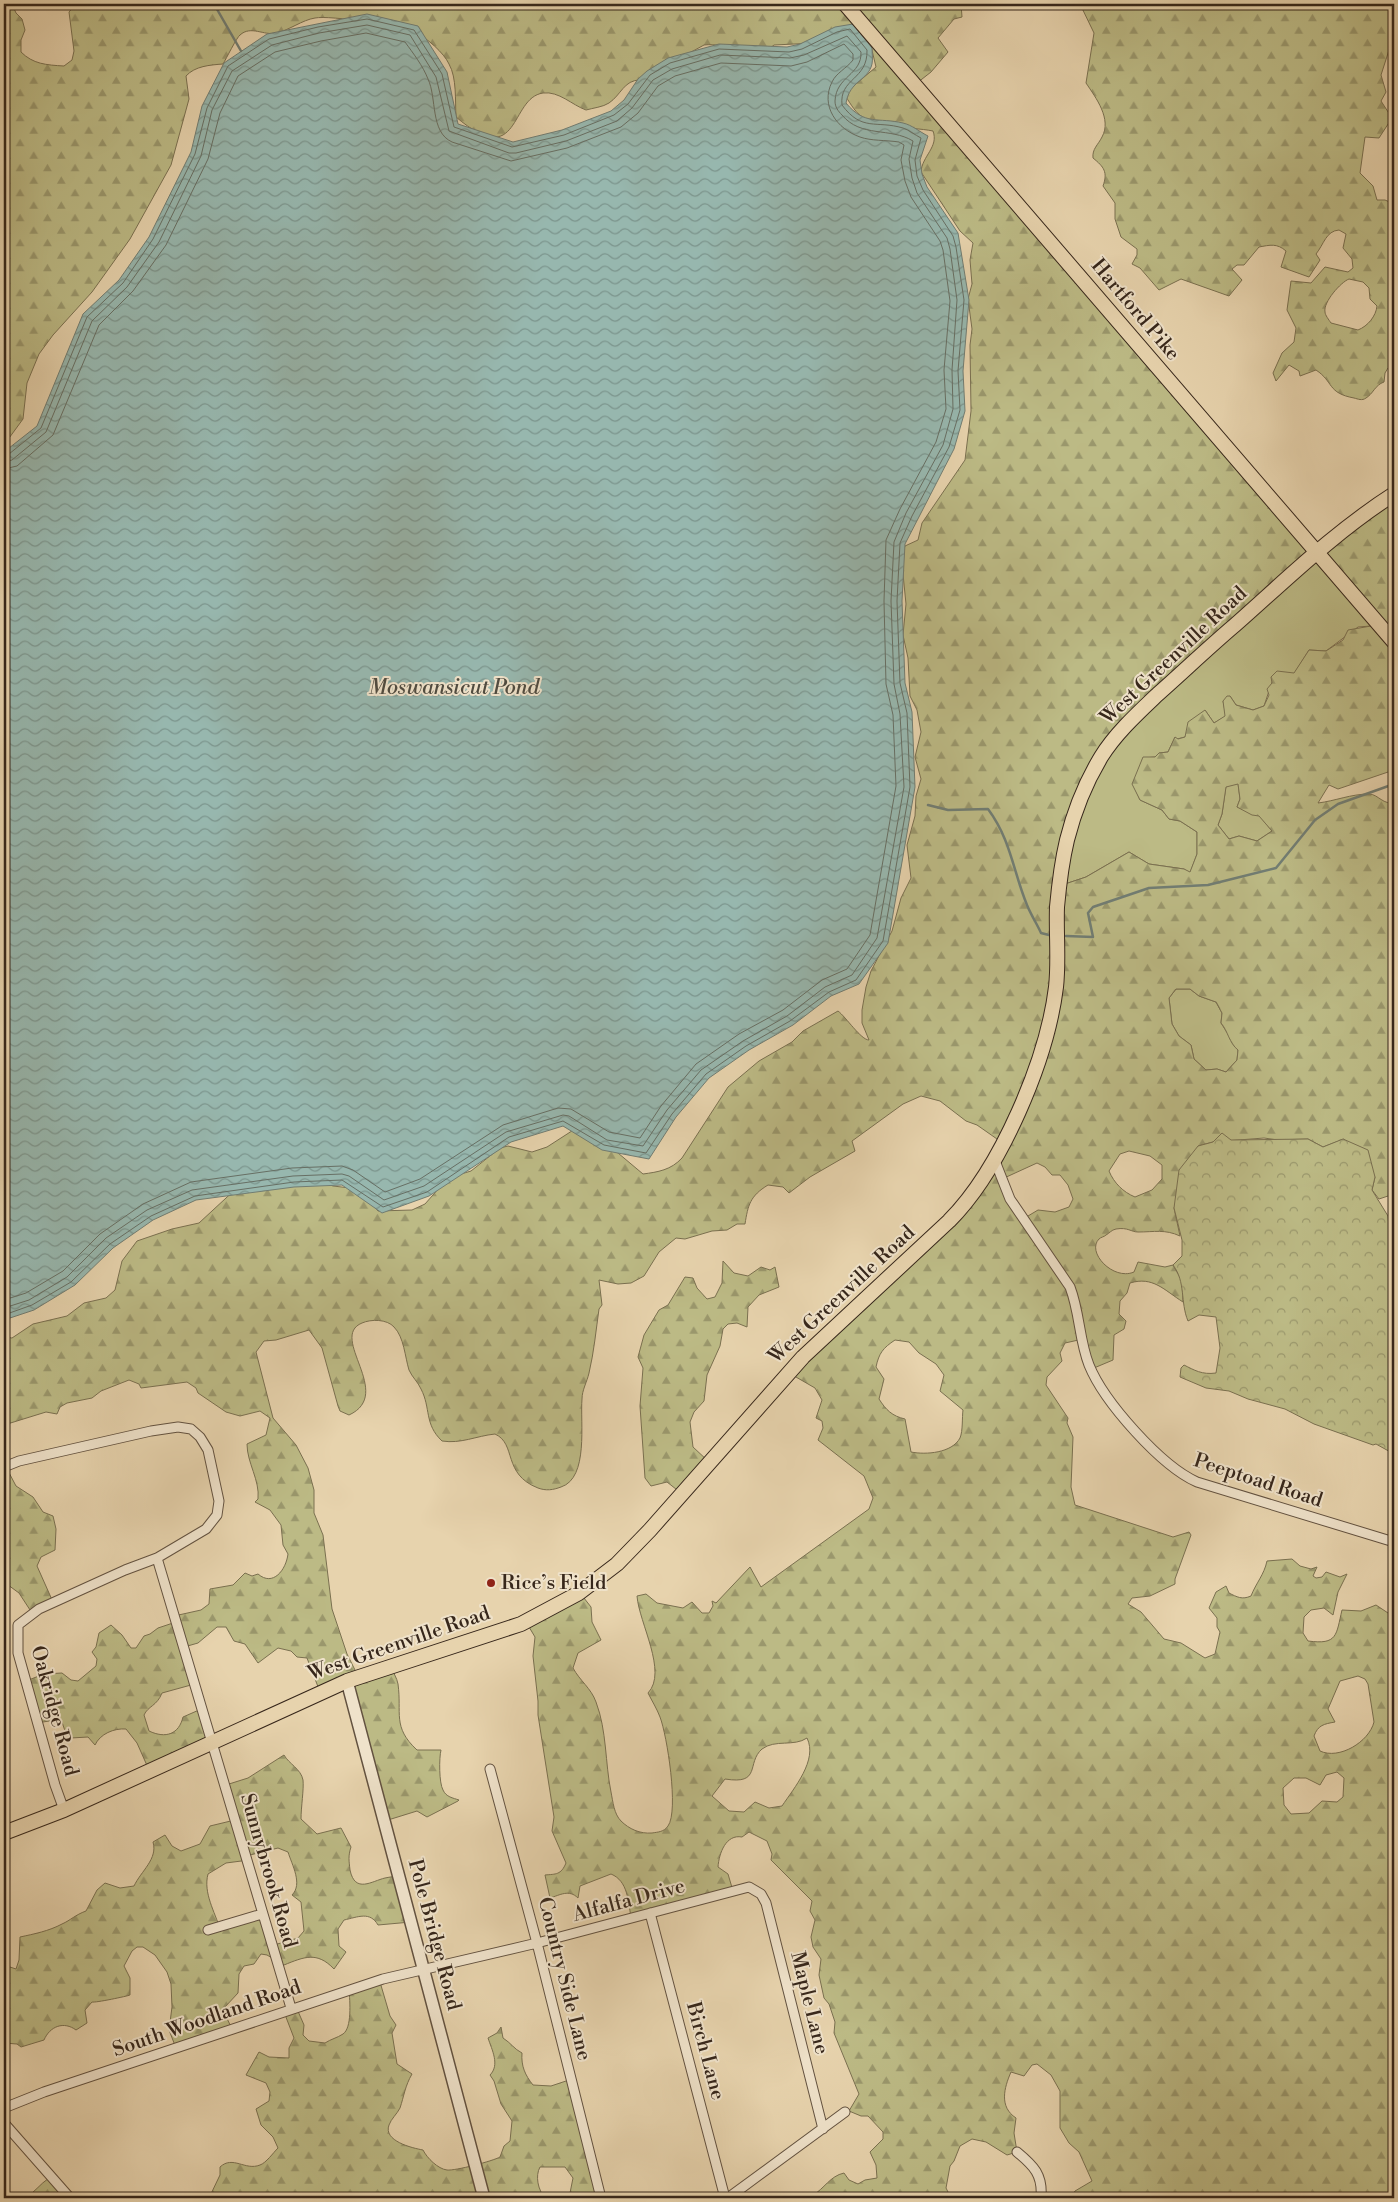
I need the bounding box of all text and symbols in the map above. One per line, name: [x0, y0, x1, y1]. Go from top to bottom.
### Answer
street label: Hartford Pike: [1085, 254, 1185, 366]
street label: West Greenville Road: [1095, 581, 1253, 731]
water label: Moswansicut Pond: [369, 675, 541, 701]
street label: West Greenville Road: [763, 1220, 921, 1370]
street label: Peeptoad Road: [1190, 1448, 1326, 1514]
place label: Rice’s Field: [501, 1571, 607, 1596]
marker: Rice’s Field: [485, 1577, 497, 1589]
street label: West Greenville Road: [304, 1601, 494, 1687]
street label: Oakridge Road: [25, 1643, 84, 1780]
street label: Sunnybrook Road: [234, 1791, 302, 1952]
street label: Pole Bridge Road: [402, 1857, 466, 2014]
street label: Alfalfa Drive: [569, 1874, 688, 1928]
street label: Country Side Lane: [532, 1895, 596, 2063]
street label: Maple Lane: [784, 1949, 834, 2057]
street label: South Woodland Road: [109, 1975, 305, 2063]
street label: Birch Lane: [680, 1998, 730, 2103]

